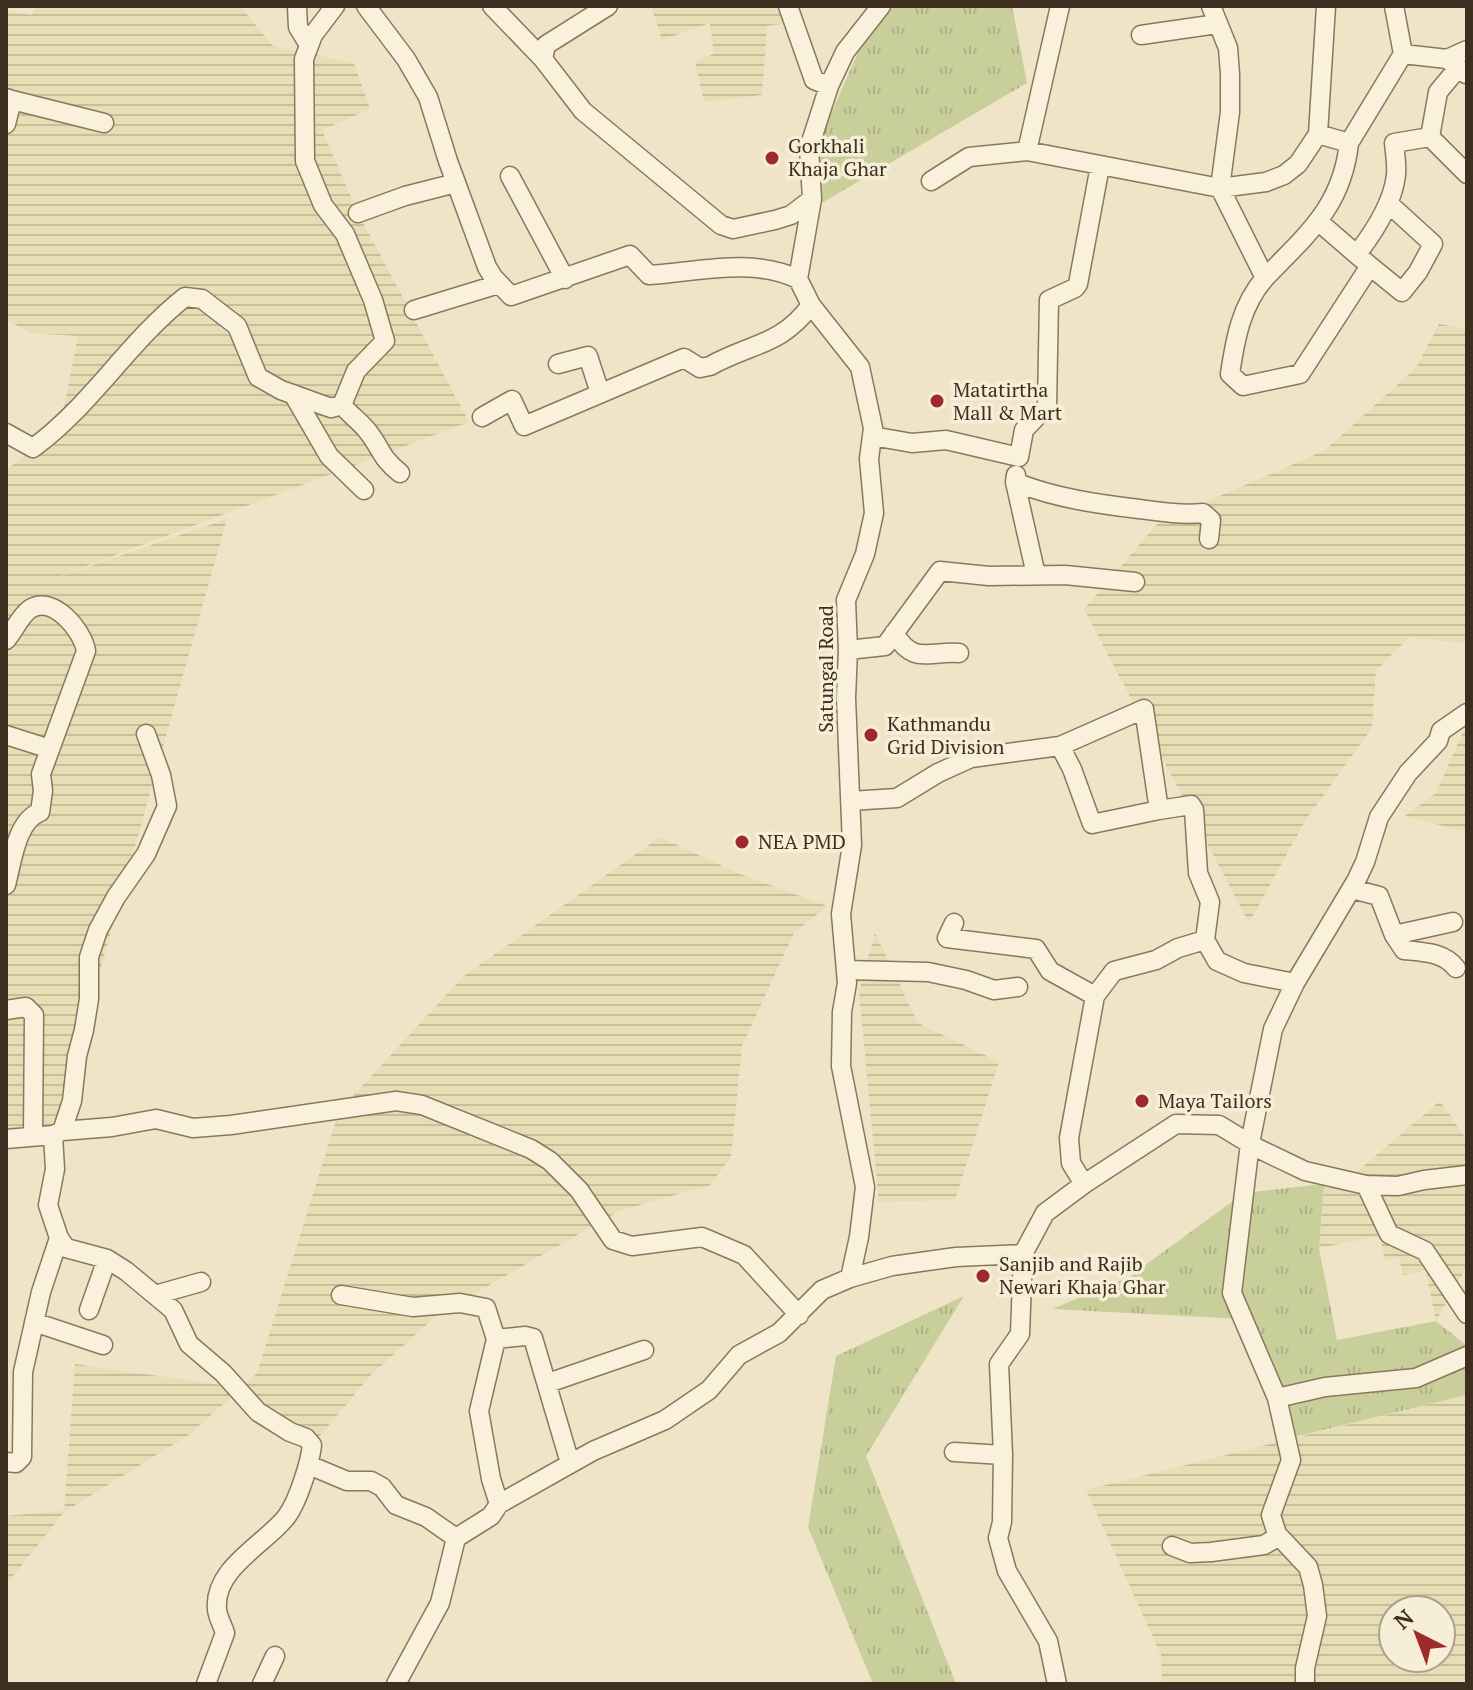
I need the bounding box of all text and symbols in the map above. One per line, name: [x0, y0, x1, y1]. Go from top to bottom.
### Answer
place label: Gorkhali Khaja Ghar: [788, 132, 887, 182]
marker: Gorkhali Khaja Ghar: [763, 149, 781, 167]
place label: Matatirtha Mall & Mart: [953, 376, 1063, 426]
marker: Matatirtha Mall & Mart: [928, 392, 946, 410]
street label: Satungal Road: [812, 605, 839, 733]
place label: Kathmandu Grid Division: [887, 710, 1004, 760]
marker: Kathmandu Grid Division: [862, 726, 880, 744]
place label: NEA PMD: [758, 828, 846, 855]
marker: NEA PMD: [733, 833, 751, 851]
place label: Maya Tailors: [1158, 1087, 1272, 1114]
marker: Maya Tailors: [1133, 1092, 1151, 1110]
place label: Sanjib and Rajib Newari Khaja Ghar: [999, 1250, 1166, 1300]
marker: Sanjib and Rajib Newari Khaja Ghar: [974, 1267, 992, 1285]
north arrow: [1377, 1594, 1457, 1674]
text: N: [1387, 1602, 1419, 1635]

